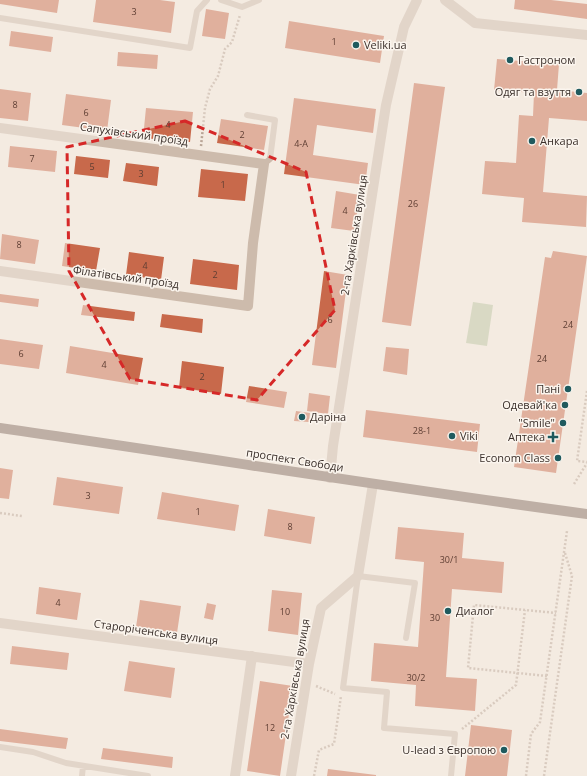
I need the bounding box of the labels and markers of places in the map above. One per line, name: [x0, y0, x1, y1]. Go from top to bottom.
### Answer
place label: Veliki.ua: [364, 37, 407, 52]
marker: Veliki.ua: [351, 40, 361, 50]
place label: Гастроном: [518, 52, 575, 67]
marker: Гастроном: [505, 55, 515, 65]
place label: Одяг та взуття: [495, 84, 571, 99]
marker: Одяг та взуття: [574, 87, 584, 97]
place label: Анкара: [540, 133, 579, 148]
marker: Анкара: [527, 136, 537, 146]
place label: Пані: [536, 381, 560, 396]
marker: Пані: [563, 384, 573, 394]
place label: Одевай'ка: [502, 397, 557, 412]
marker: Одевай'ка: [560, 400, 570, 410]
place label: Даріна: [310, 409, 346, 424]
marker: Даріна: [297, 412, 307, 422]
place label: "Smile": [518, 415, 555, 430]
marker: "Smile": [558, 418, 568, 428]
place label: Viki: [460, 428, 478, 443]
place label: Аптека: [508, 429, 545, 444]
marker: Viki: [447, 431, 457, 441]
marker: Аптека: [548, 432, 558, 442]
place label: Econom Class: [479, 450, 550, 465]
marker: Econom Class: [553, 453, 563, 463]
place label: Диалог: [456, 603, 495, 618]
marker: Диалог: [443, 606, 453, 616]
place label: U-lead з Європою: [402, 742, 496, 757]
marker: U-lead з Європою: [499, 745, 509, 755]

